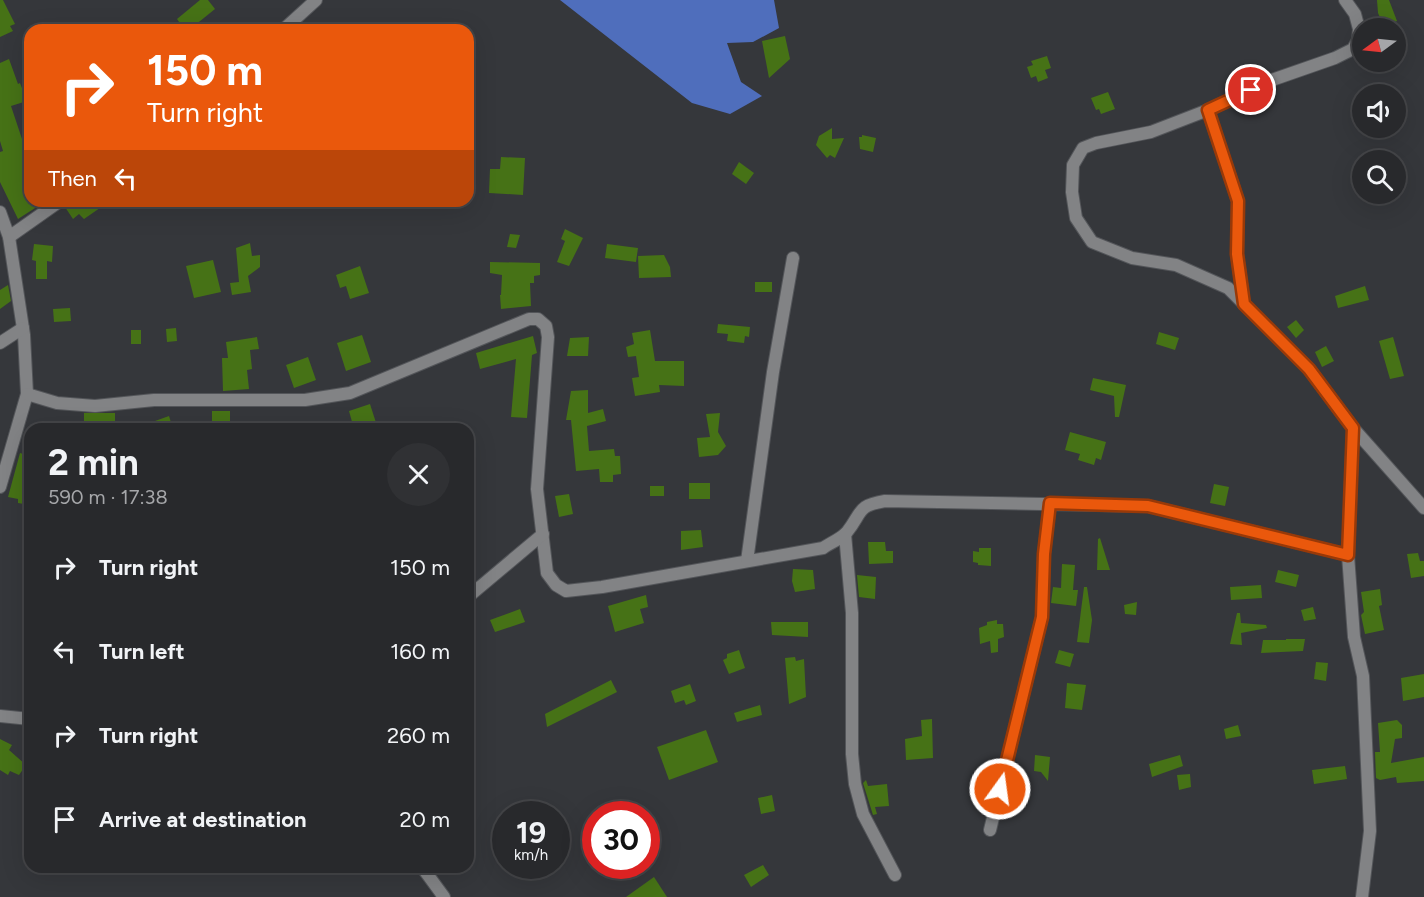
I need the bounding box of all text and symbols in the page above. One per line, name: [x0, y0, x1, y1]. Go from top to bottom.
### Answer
north arrow: [1352, 18, 1406, 72]
map controls: [1352, 18, 1406, 204]
text: 150 m: [147, 45, 263, 96]
icon: right: [48, 48, 126, 126]
pin: [1225, 64, 1276, 115]
icon: arrive: [1234, 73, 1267, 106]
button: sound: [1352, 84, 1406, 138]
text: Turn right: [147, 96, 263, 129]
button: search: [1352, 150, 1406, 204]
icon: left: [109, 162, 142, 195]
text: Then: [48, 165, 97, 192]
text: 2 min: [48, 441, 139, 484]
button: close: [387, 443, 450, 506]
text: 590 m · 17:38: [48, 485, 168, 509]
icon: right: [48, 551, 81, 584]
text: Turn right: [99, 554, 198, 581]
text: 150 m: [390, 554, 450, 581]
icon: left: [48, 635, 81, 668]
text: Turn left: [99, 638, 185, 665]
text: 160 m: [390, 638, 450, 665]
icon: right: [48, 719, 81, 752]
text: Turn right: [99, 722, 198, 749]
text: 260 m: [387, 722, 450, 749]
position arrow: [968, 757, 1032, 821]
speed limit sign: 30: [582, 801, 660, 879]
icon: arrive: [48, 803, 81, 836]
text: Arrive at destination: [99, 806, 307, 833]
text: 20 m: [399, 806, 450, 833]
text: 19: [516, 814, 546, 851]
text: km/h: [514, 846, 548, 864]

